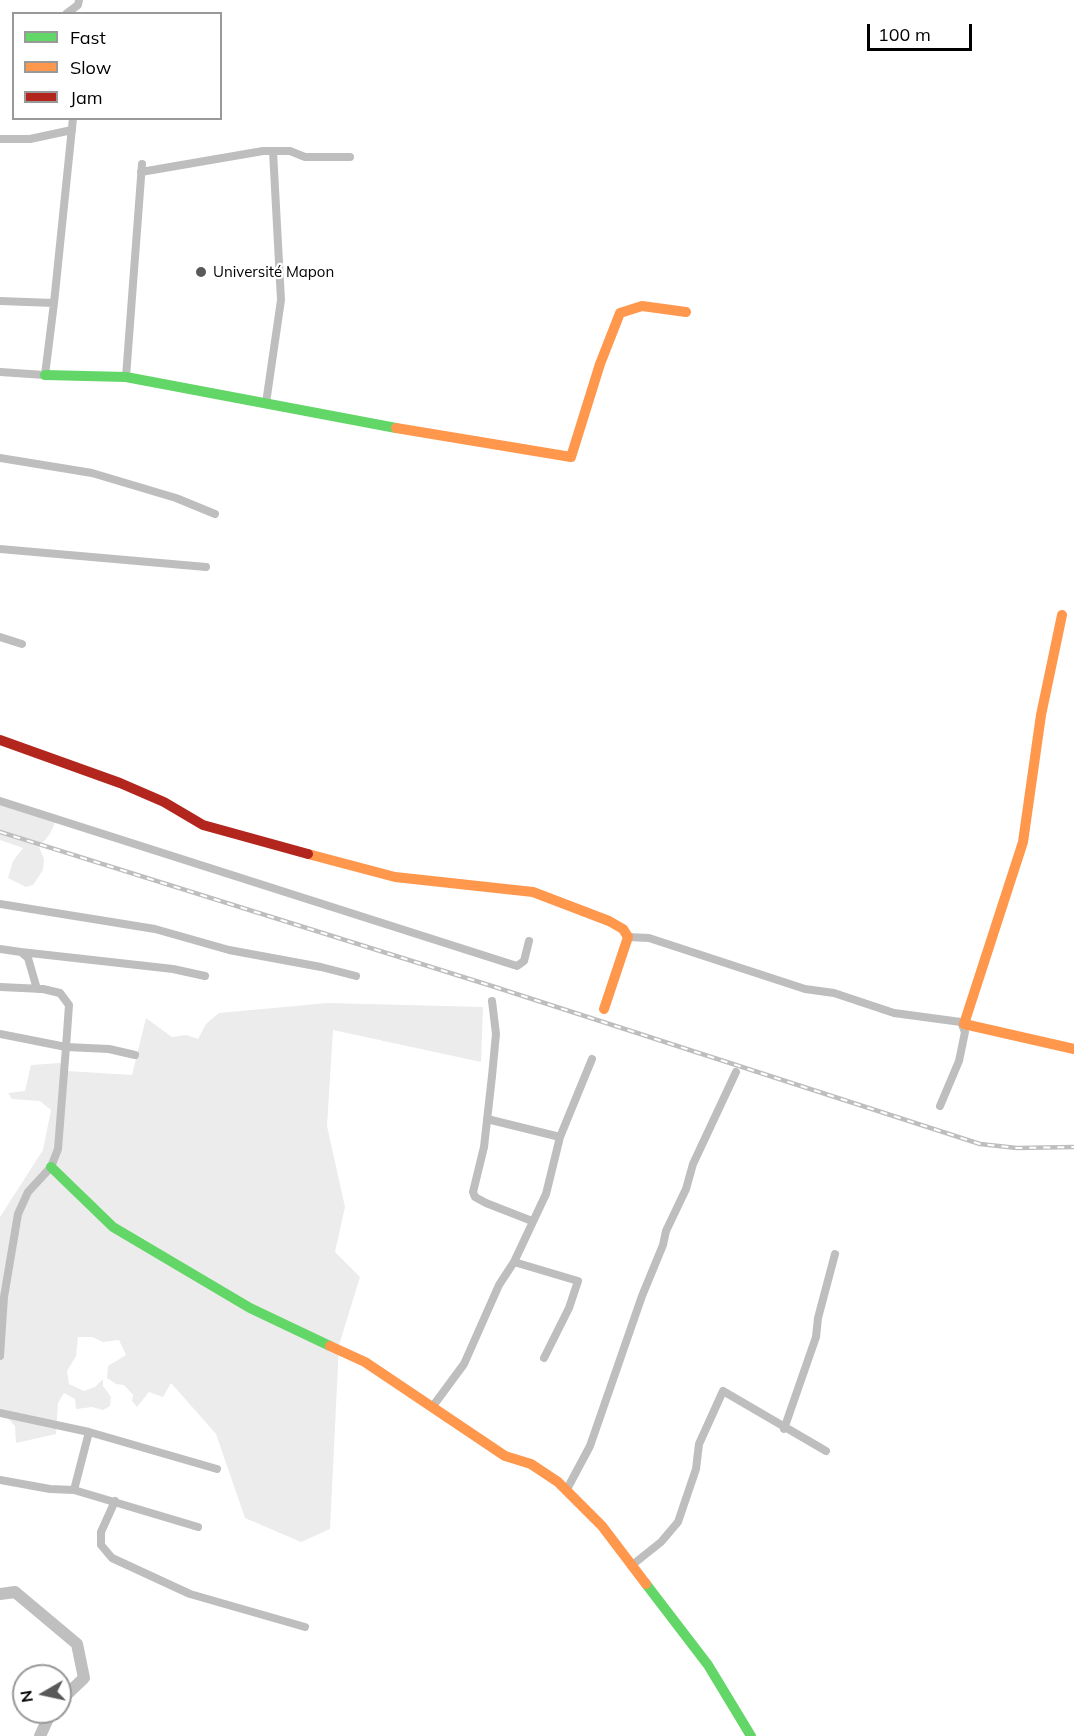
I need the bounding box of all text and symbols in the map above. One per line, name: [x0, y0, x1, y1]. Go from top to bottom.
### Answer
legend: [12, 12, 222, 120]
scale bar: [870, 12, 975, 50]
text: 100 m: [878, 23, 931, 46]
text: Fast: [70, 26, 106, 49]
text: Slow: [70, 56, 111, 79]
text: Jam: [70, 86, 103, 109]
place label: Université Mapon: [213, 263, 334, 281]
marker: Université Mapon: [194, 265, 208, 279]
north arrow: [12, 1664, 72, 1724]
text: N: [15, 1689, 37, 1704]

